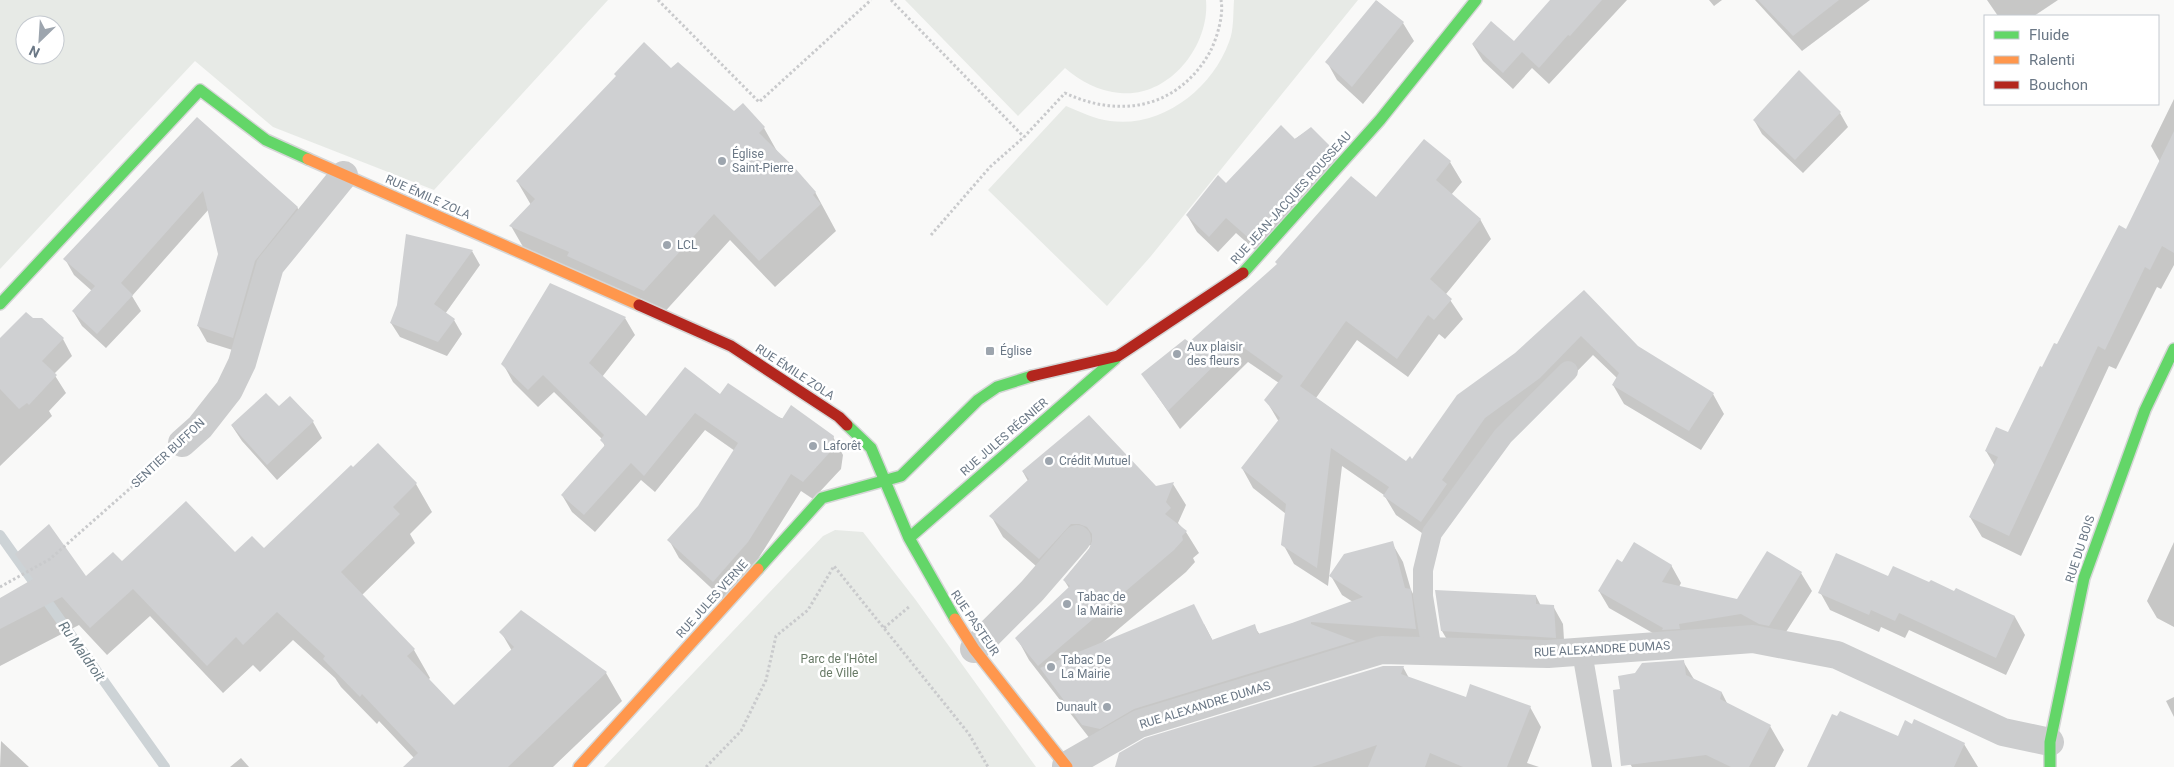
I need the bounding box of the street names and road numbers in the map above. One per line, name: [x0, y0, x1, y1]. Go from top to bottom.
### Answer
street label: RUE JEAN-JACQUES ROUSSEAU: [1228, 129, 1354, 267]
street label: RUE ÉMILE ZOLA: [383, 171, 473, 222]
street label: RUE ÉMILE ZOLA: [753, 340, 838, 403]
street label: RUE JULES RÉGNIER: [957, 394, 1051, 479]
street label: SENTIER BUFFON: [128, 415, 208, 491]
street label: RUE DU BOIS: [2063, 514, 2097, 584]
street label: RUE JULES VERNE: [673, 557, 751, 641]
street label: RUE PASTEUR: [948, 588, 1002, 659]
street label: RUE ALEXANDRE DUMAS: [1534, 638, 1670, 660]
street label: RUE ALEXANDRE DUMAS: [1138, 678, 1272, 732]

